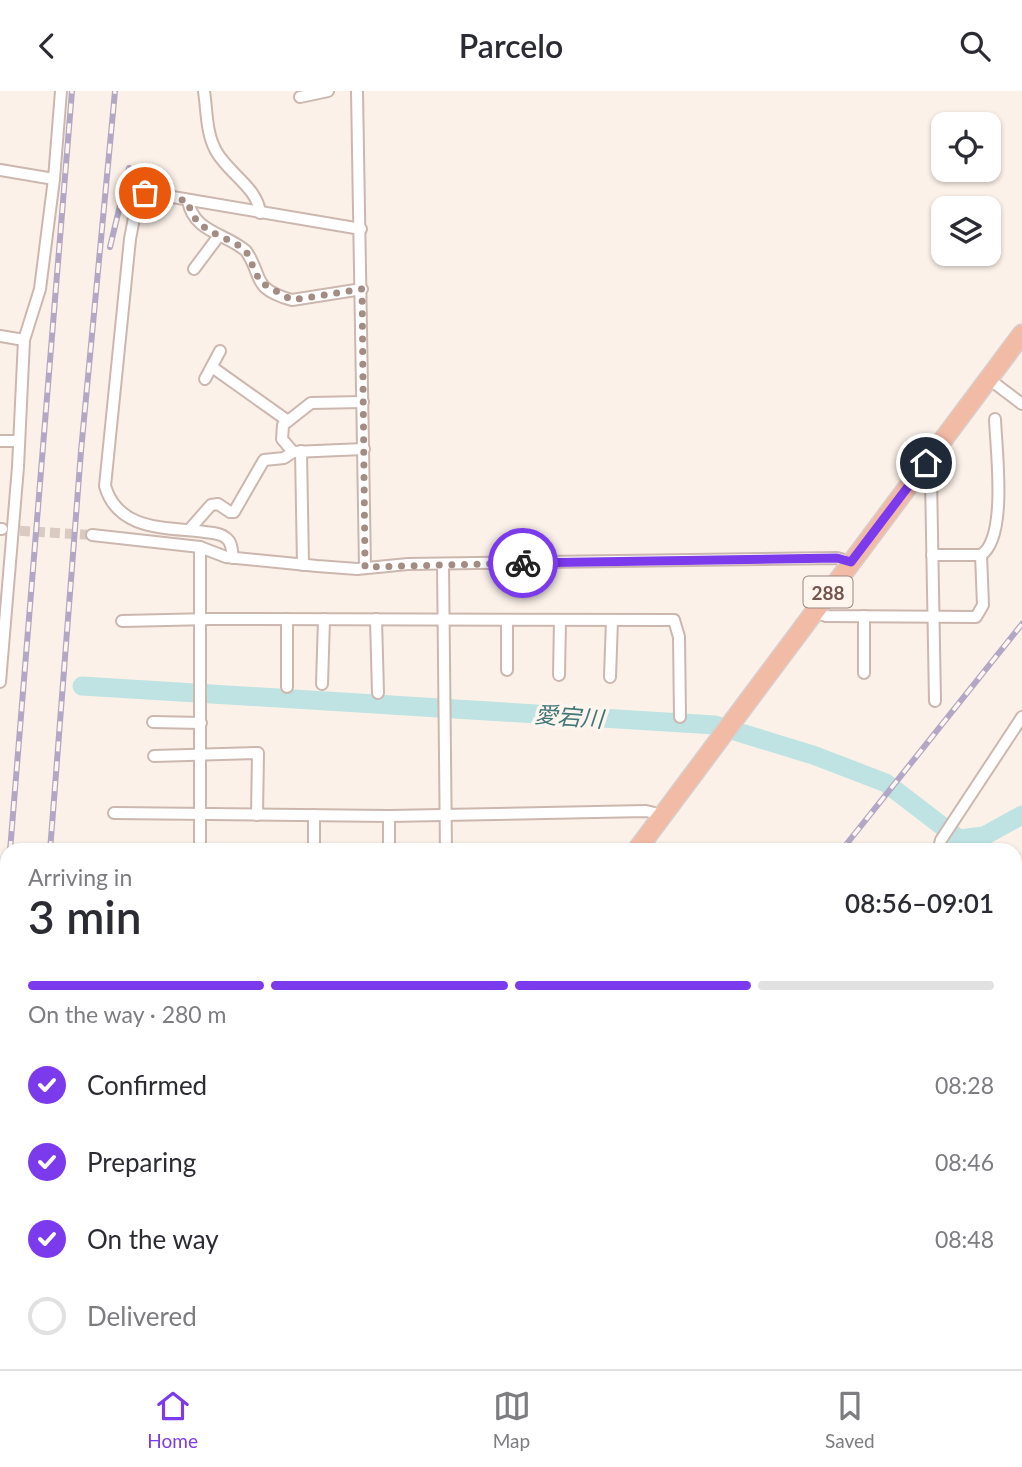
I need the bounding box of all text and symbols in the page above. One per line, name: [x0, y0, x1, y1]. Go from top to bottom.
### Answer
text: Parcelo: [459, 26, 563, 65]
icon: back: [28, 27, 66, 65]
icon: search: [956, 27, 994, 65]
map controls: [931, 112, 1001, 266]
button: locate: [931, 112, 1001, 182]
pin: [115, 163, 175, 223]
icon: bag: [126, 174, 164, 212]
button: layers: [931, 196, 1001, 266]
pin: [896, 433, 956, 493]
icon: home: [907, 444, 945, 482]
courier: [488, 528, 558, 598]
icon: bike: [504, 544, 542, 582]
road number: 288: [804, 577, 852, 607]
water label: 愛宕川: [534, 700, 607, 733]
text: Arriving in: [28, 863, 132, 891]
text: 08:56–09:01: [845, 887, 994, 919]
text: 3 min: [28, 889, 142, 944]
text: On the way · 280 m: [28, 1000, 227, 1028]
icon: check: [28, 1066, 66, 1104]
text: Confirmed: [87, 1069, 207, 1101]
text: 08:28: [935, 1071, 994, 1099]
icon: check: [28, 1143, 66, 1181]
text: Preparing: [87, 1146, 196, 1178]
text: 08:46: [935, 1148, 994, 1176]
icon: check: [28, 1220, 66, 1258]
text: On the way: [87, 1223, 219, 1255]
text: 08:48: [935, 1225, 994, 1253]
text: Delivered: [87, 1300, 197, 1332]
tab: Home: [147, 1387, 198, 1452]
tab: Map: [493, 1387, 531, 1452]
tab: Saved: [825, 1387, 875, 1452]

